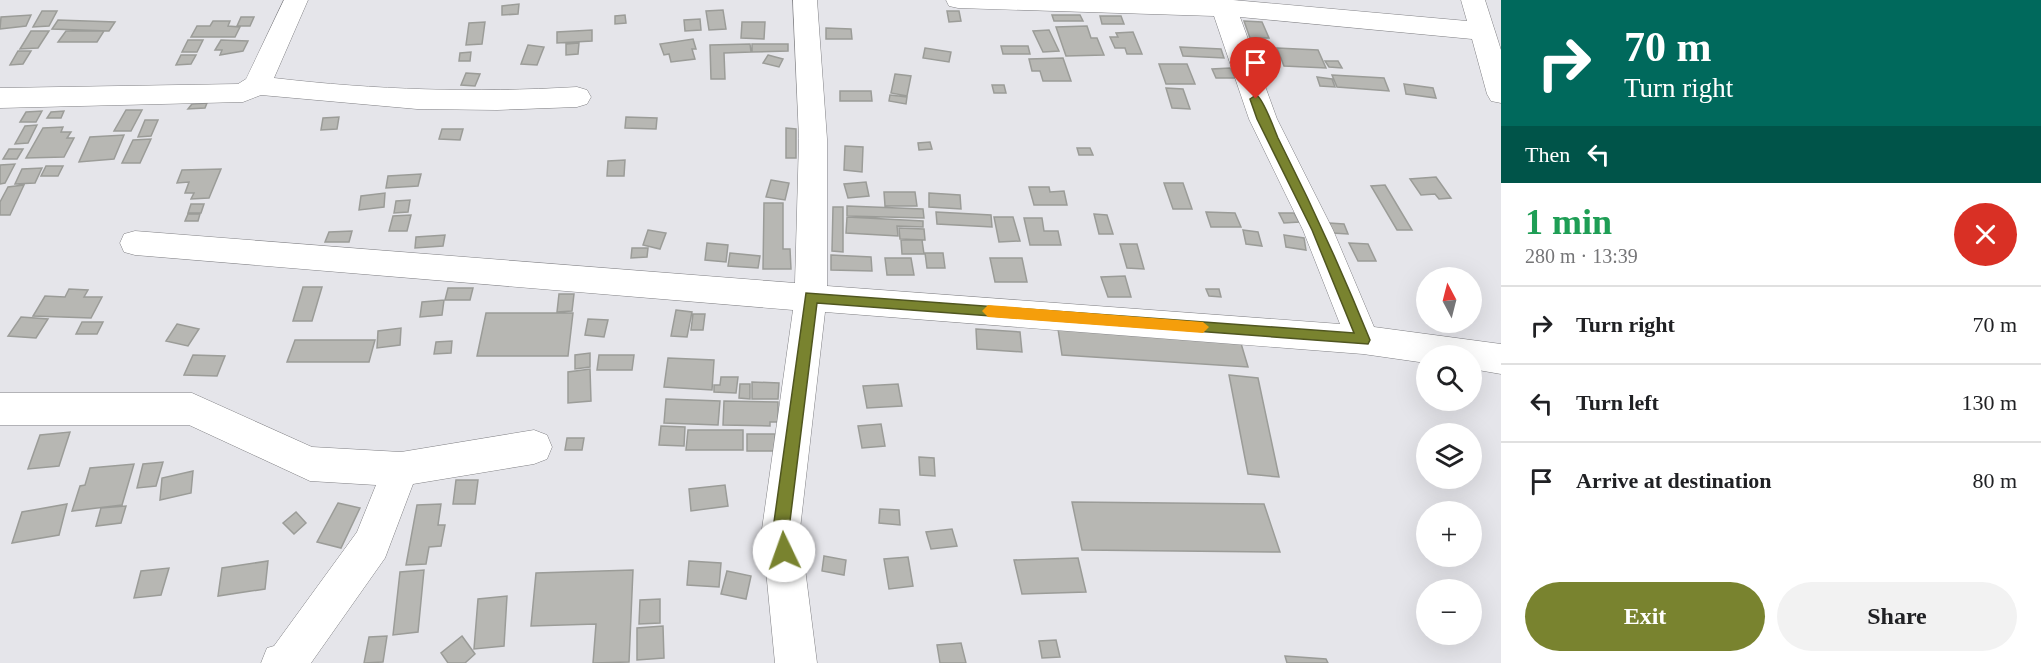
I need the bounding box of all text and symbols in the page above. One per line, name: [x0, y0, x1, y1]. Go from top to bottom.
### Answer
icon: right: [1525, 24, 1603, 102]
text: 70 m: [1624, 24, 1712, 70]
pin: [1230, 37, 1281, 99]
icon: arrive: [1239, 46, 1272, 79]
text: Turn right: [1624, 73, 1733, 103]
icon: left: [1582, 138, 1615, 171]
text: Then: [1525, 142, 1570, 167]
text: 1 min: [1525, 202, 1612, 242]
button: close: [1954, 203, 2017, 266]
text: 280 m · 13:39: [1525, 245, 1638, 267]
north arrow: [1416, 267, 1482, 333]
map controls: [1416, 267, 1482, 645]
icon: right: [1525, 309, 1558, 342]
text: Turn right: [1576, 312, 1675, 337]
text: 70 m: [1972, 312, 2017, 337]
button: search: [1416, 345, 1482, 411]
icon: left: [1525, 387, 1558, 420]
text: Turn left: [1576, 390, 1659, 415]
text: 130 m: [1961, 390, 2017, 415]
button: layers: [1416, 423, 1482, 489]
icon: arrive: [1525, 465, 1558, 498]
text: Arrive at destination: [1576, 468, 1772, 493]
text: 80 m: [1972, 468, 2017, 493]
button: +: [1416, 501, 1482, 567]
position arrow: [752, 519, 816, 583]
button: −: [1416, 579, 1482, 645]
button: Exit: [1525, 582, 1765, 651]
button: Share: [1777, 582, 2017, 651]

